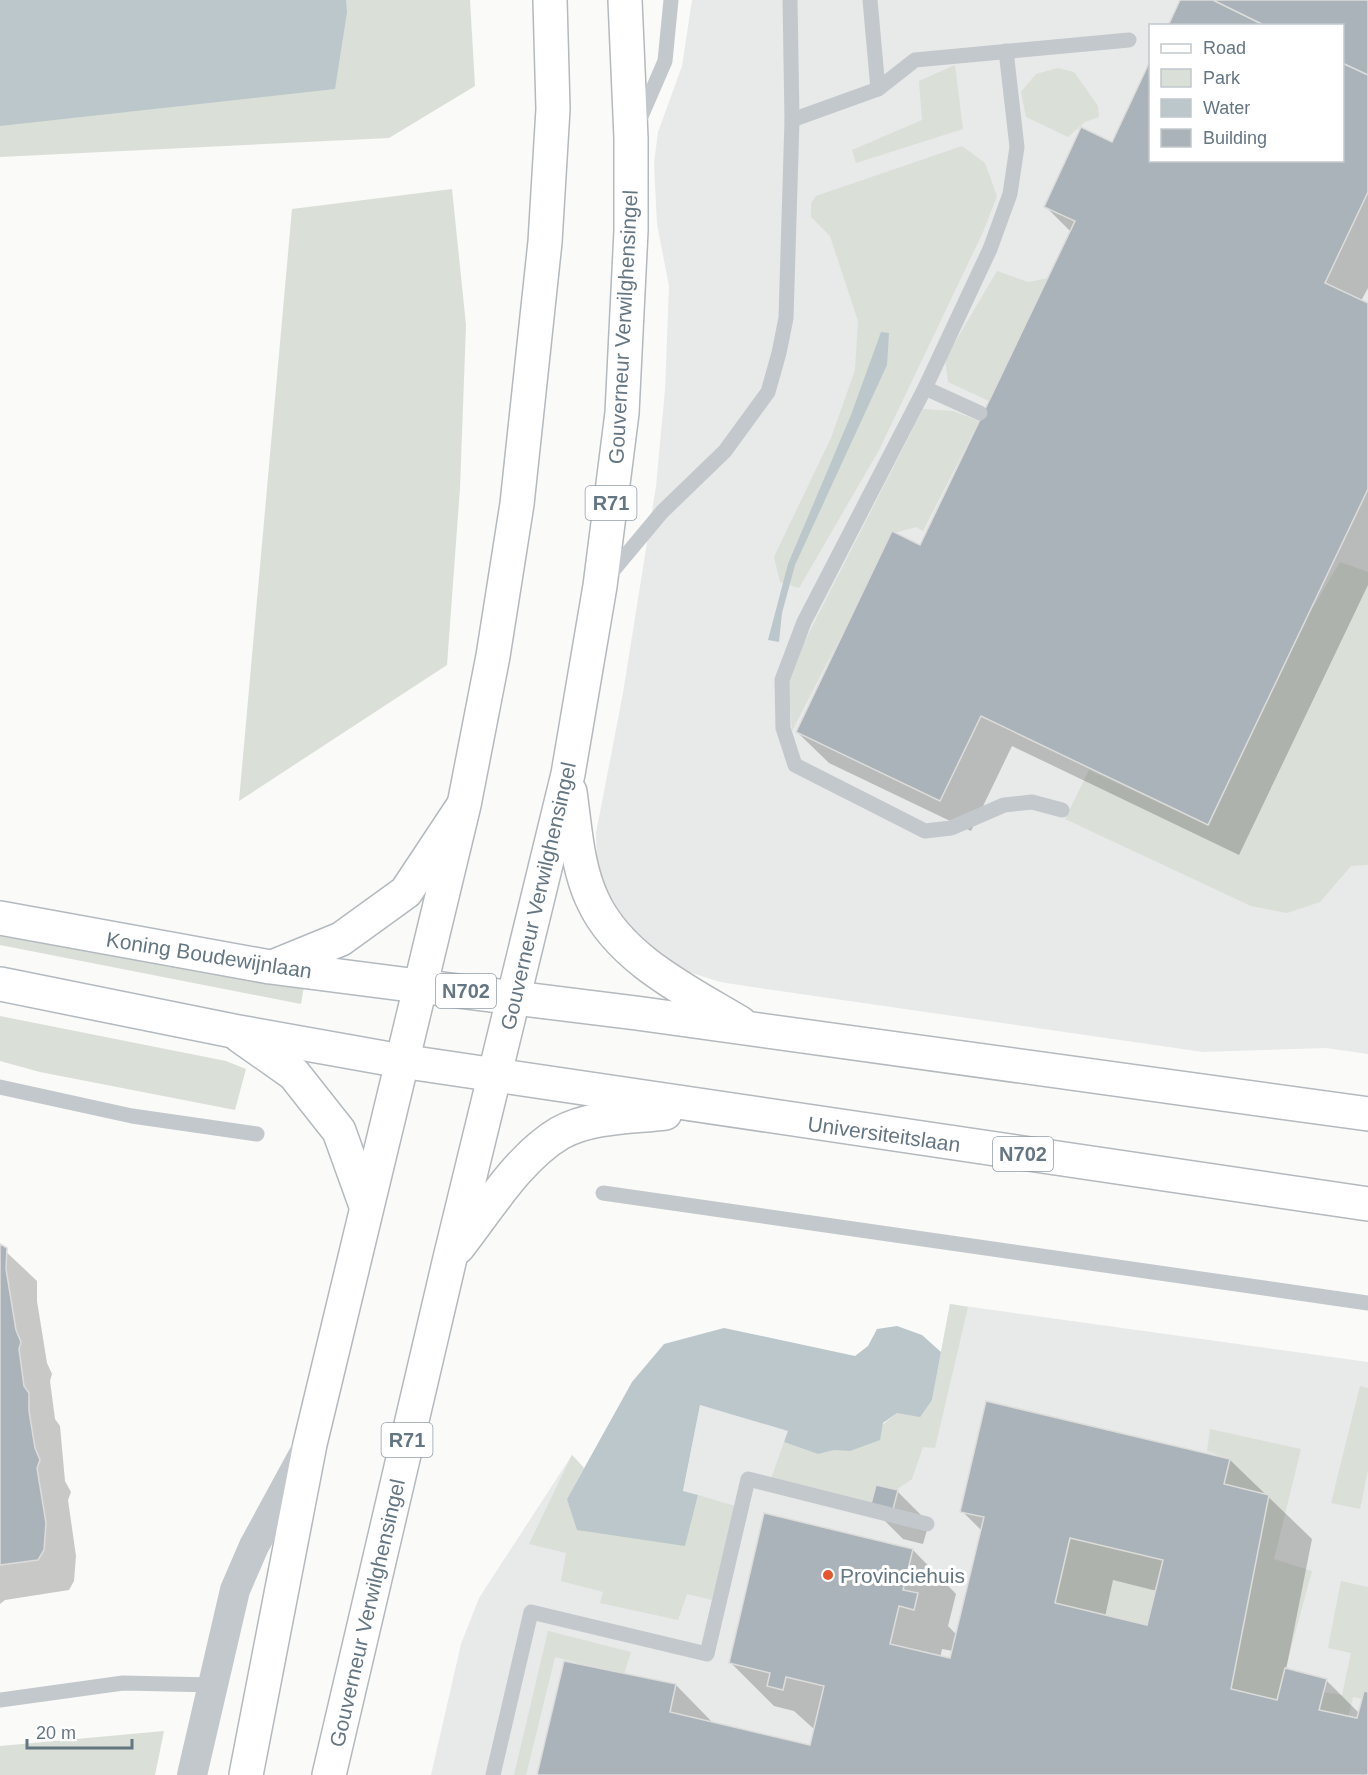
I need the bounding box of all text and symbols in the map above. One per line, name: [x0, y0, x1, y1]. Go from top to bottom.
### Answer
legend: [1149, 24, 1344, 162]
text: Road: [1203, 38, 1246, 58]
text: Park: [1203, 68, 1241, 88]
text: Water: [1203, 98, 1250, 118]
text: Building: [1203, 128, 1267, 148]
street label: Gouverneur Verwilghensingel: [604, 189, 642, 465]
road number: R71: [586, 486, 636, 520]
street label: Gouverneur Verwilghensingel: [496, 760, 580, 1032]
street label: Koning Boudewijnlaan: [105, 927, 313, 983]
road number: N702: [436, 974, 496, 1008]
street label: Universiteitslaan: [806, 1112, 962, 1156]
road number: N702: [993, 1137, 1053, 1171]
road number: R71: [382, 1423, 432, 1457]
street label: Gouverneur Verwilghensingel: [325, 1477, 409, 1749]
place label: Provinciehuis: [840, 1564, 965, 1587]
marker: Provinciehuis: [821, 1568, 835, 1582]
scale bar: [27, 1712, 132, 1750]
text: 20 m: [36, 1723, 76, 1743]

